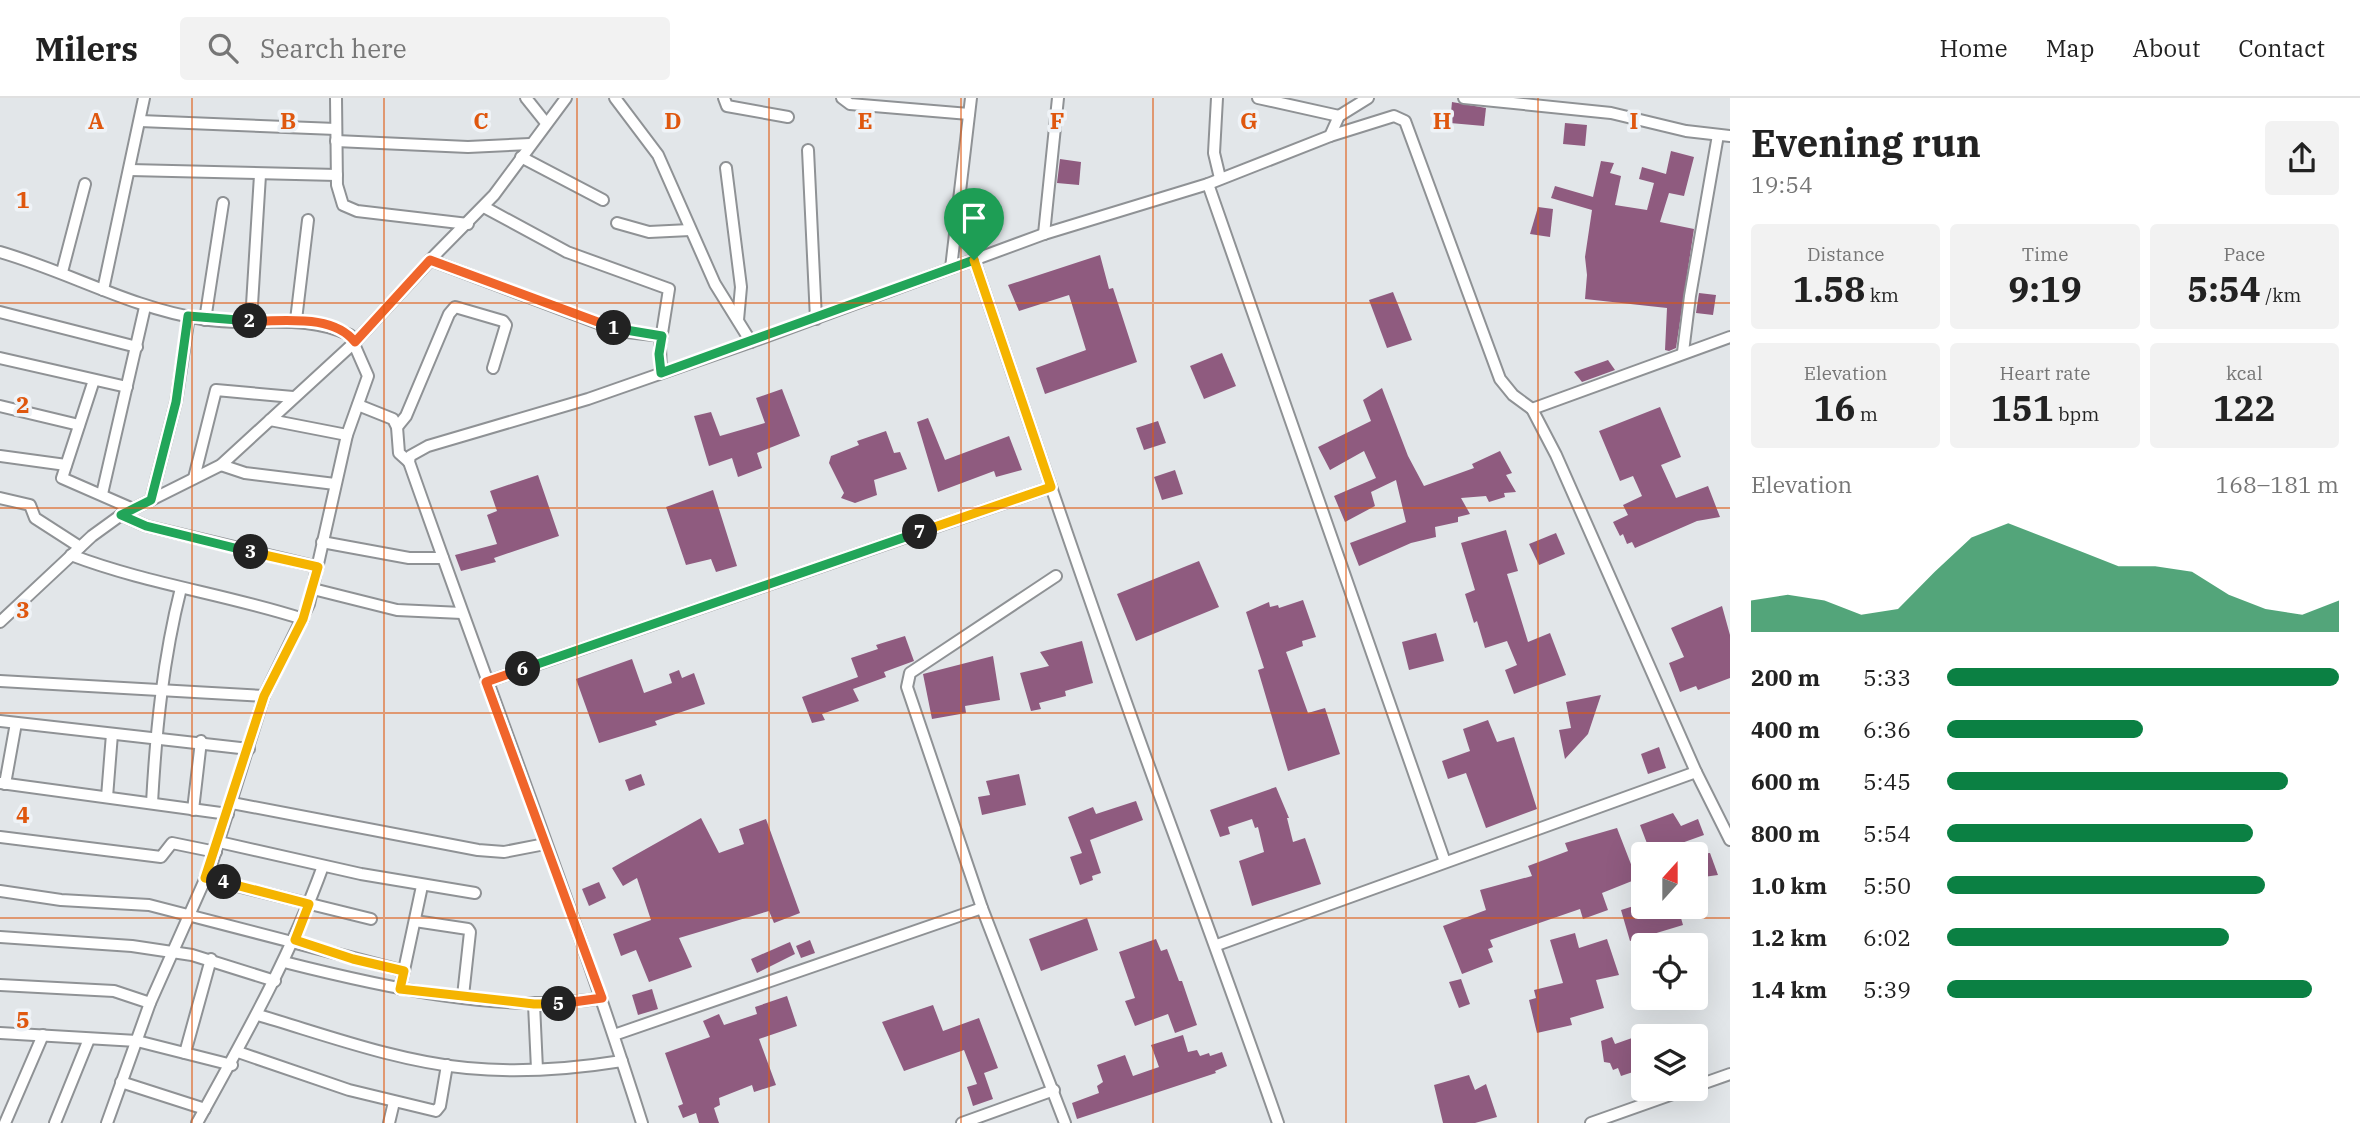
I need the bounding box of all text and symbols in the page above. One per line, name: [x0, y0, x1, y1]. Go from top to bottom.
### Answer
search box: [180, 17, 670, 80]
text: Milers: [35, 27, 138, 70]
icon: search: [204, 29, 242, 67]
text: Search here: [260, 31, 407, 65]
text: Home: [1940, 32, 2008, 64]
text: Map: [2046, 32, 2094, 64]
text: About: [2132, 32, 2200, 64]
text: Contact: [2238, 32, 2325, 64]
text: A: [88, 105, 104, 135]
text: B: [280, 105, 296, 135]
text: C: [473, 105, 489, 135]
text: D: [664, 105, 682, 135]
text: E: [857, 105, 873, 135]
text: F: [1050, 105, 1064, 135]
text: G: [1240, 105, 1258, 135]
text: H: [1433, 105, 1451, 135]
text: I: [1630, 105, 1638, 135]
text: Evening run: [1751, 118, 1981, 167]
button: share: [2265, 121, 2339, 195]
text: 19:54: [1751, 169, 1813, 199]
text: 1: [16, 184, 30, 214]
pin: [944, 188, 1004, 260]
icon: arrive: [955, 199, 993, 237]
text: Distance: [1807, 242, 1884, 266]
text: Time: [2022, 242, 2068, 266]
text: Pace: [2223, 242, 2265, 266]
text: 1.58: [1792, 266, 1865, 312]
text: 9:19: [2008, 266, 2082, 312]
text: 5:54: [2187, 266, 2261, 312]
text: km: [1865, 283, 1899, 307]
text: /km: [2261, 283, 2301, 307]
pin: 2: [232, 304, 268, 339]
text: 2: [244, 308, 255, 332]
pin: 1: [596, 310, 632, 345]
text: 1: [608, 315, 619, 339]
text: Elevation: [1804, 361, 1888, 385]
text: Heart rate: [2000, 361, 2090, 385]
text: kcal: [2226, 361, 2263, 385]
text: 16: [1813, 385, 1855, 431]
text: 151: [1991, 385, 2054, 431]
text: 122: [2213, 385, 2276, 431]
text: 2: [16, 389, 30, 419]
text: m: [1855, 402, 1878, 426]
text: bpm: [2054, 402, 2099, 426]
text: Elevation: [1751, 469, 1852, 499]
text: 168–181 m: [2215, 469, 2339, 499]
pin: 7: [902, 514, 937, 550]
text: 7: [914, 519, 925, 543]
pin: 3: [233, 534, 268, 570]
text: 3: [245, 539, 256, 563]
text: 3: [16, 594, 30, 624]
pin: 6: [505, 652, 540, 686]
text: 6: [517, 656, 528, 680]
text: 200 m: [1751, 662, 1820, 692]
text: 5:33: [1863, 662, 1911, 692]
text: 400 m: [1751, 714, 1820, 744]
text: 6:36: [1863, 714, 1911, 744]
text: 600 m: [1751, 766, 1820, 796]
text: 5:45: [1863, 766, 1911, 796]
text: 4: [16, 799, 30, 829]
text: 800 m: [1751, 818, 1820, 848]
text: 5:54: [1863, 818, 1911, 848]
north arrow: [1631, 842, 1708, 919]
map controls: [1631, 842, 1708, 1101]
pin: 4: [206, 864, 242, 900]
text: 4: [218, 869, 229, 893]
text: 1.0 km: [1751, 870, 1827, 900]
text: 5:50: [1863, 870, 1911, 900]
text: 1.2 km: [1751, 922, 1827, 952]
text: 6:02: [1863, 922, 1911, 952]
button: locate: [1631, 933, 1708, 1010]
text: 1.4 km: [1751, 974, 1827, 1004]
text: 5:39: [1863, 974, 1911, 1004]
pin: 5: [542, 986, 576, 1021]
text: 5: [553, 991, 564, 1015]
text: 5: [16, 1004, 30, 1034]
button: layers: [1631, 1024, 1708, 1101]

